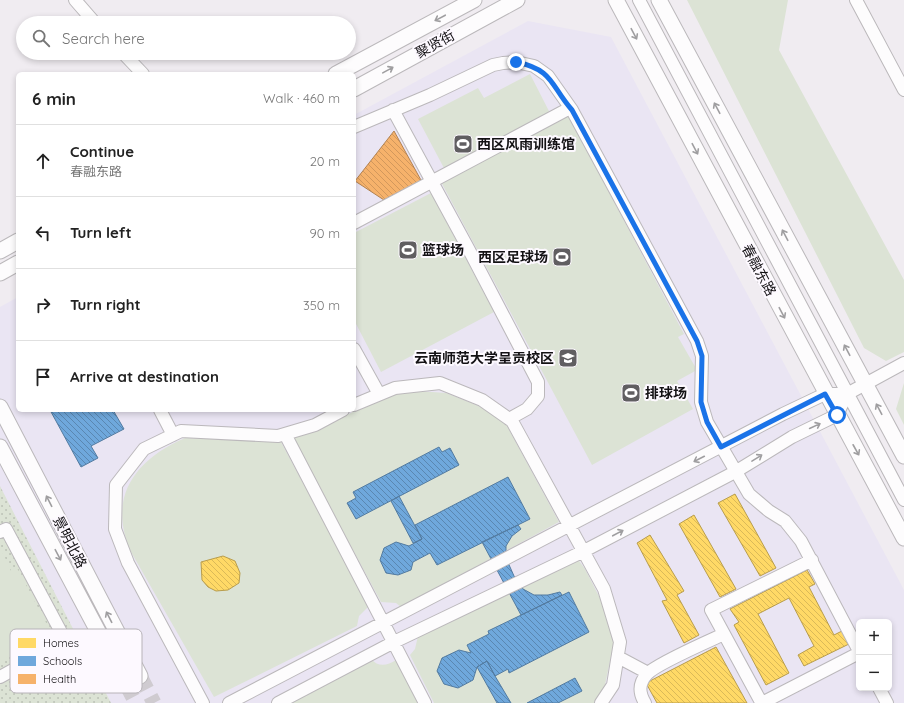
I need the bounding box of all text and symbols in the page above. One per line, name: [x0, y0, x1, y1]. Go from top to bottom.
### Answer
one-way arrow: [434, 15, 446, 23]
search box: [16, 16, 356, 60]
street label: 聚贤街: [412, 26, 458, 62]
icon: search: [30, 27, 52, 49]
one-way arrow: [631, 28, 638, 40]
text: Search here: [62, 29, 145, 48]
route end: [507, 53, 525, 71]
one-way arrow: [382, 66, 394, 73]
text: 6 min: [32, 88, 76, 109]
text: Walk · 460 m: [263, 90, 340, 106]
one-way arrow: [713, 103, 721, 115]
sports icon: 西区风雨训练馆: [452, 133, 474, 155]
place label: 西区风雨训练馆: [477, 135, 575, 153]
text: Continue: [70, 142, 134, 161]
one-way arrow: [692, 143, 699, 155]
icon: ahead: [32, 150, 54, 172]
text: 20 m: [310, 153, 340, 169]
text: 春融东路: [70, 163, 122, 179]
icon: left: [32, 222, 54, 244]
text: Turn left: [70, 223, 132, 242]
text: 90 m: [310, 225, 340, 241]
one-way arrow: [781, 229, 789, 241]
sports icon: 篮球场: [397, 239, 419, 261]
place label: 篮球场: [422, 241, 464, 259]
street label: 春融东路: [738, 241, 780, 299]
sports icon: 西区足球场: [551, 246, 573, 268]
place label: 西区足球场: [478, 248, 548, 266]
icon: right: [32, 294, 54, 316]
text: Turn right: [70, 295, 141, 314]
text: 350 m: [303, 297, 340, 313]
one-way arrow: [779, 307, 787, 319]
one-way arrow: [843, 344, 850, 356]
school or university icon: 云南师范大学呈贡校区: [557, 347, 579, 369]
place label: 云南师范大学呈贡校区: [414, 349, 554, 367]
icon: arrive: [32, 366, 54, 388]
text: Arrive at destination: [70, 367, 219, 386]
sports icon: 排球场: [620, 382, 642, 404]
place label: 排球场: [645, 384, 687, 402]
one-way arrow: [875, 404, 882, 416]
route start: [828, 406, 846, 424]
one-way arrow: [808, 422, 820, 429]
one-way arrow: [852, 444, 860, 456]
one-way arrow: [751, 454, 763, 462]
one-way arrow: [693, 455, 705, 463]
one-way arrow: [45, 495, 52, 507]
street label: 景明北路: [49, 513, 91, 571]
one-way arrow: [612, 529, 624, 536]
one-way arrow: [54, 549, 62, 561]
one-way arrow: [104, 611, 112, 623]
map controls: [856, 619, 892, 691]
button: +: [856, 619, 892, 655]
legend: [10, 629, 142, 693]
text: Homes: [43, 636, 79, 650]
text: Schools: [43, 654, 82, 668]
button: −: [856, 655, 892, 691]
text: Health: [43, 672, 76, 686]

